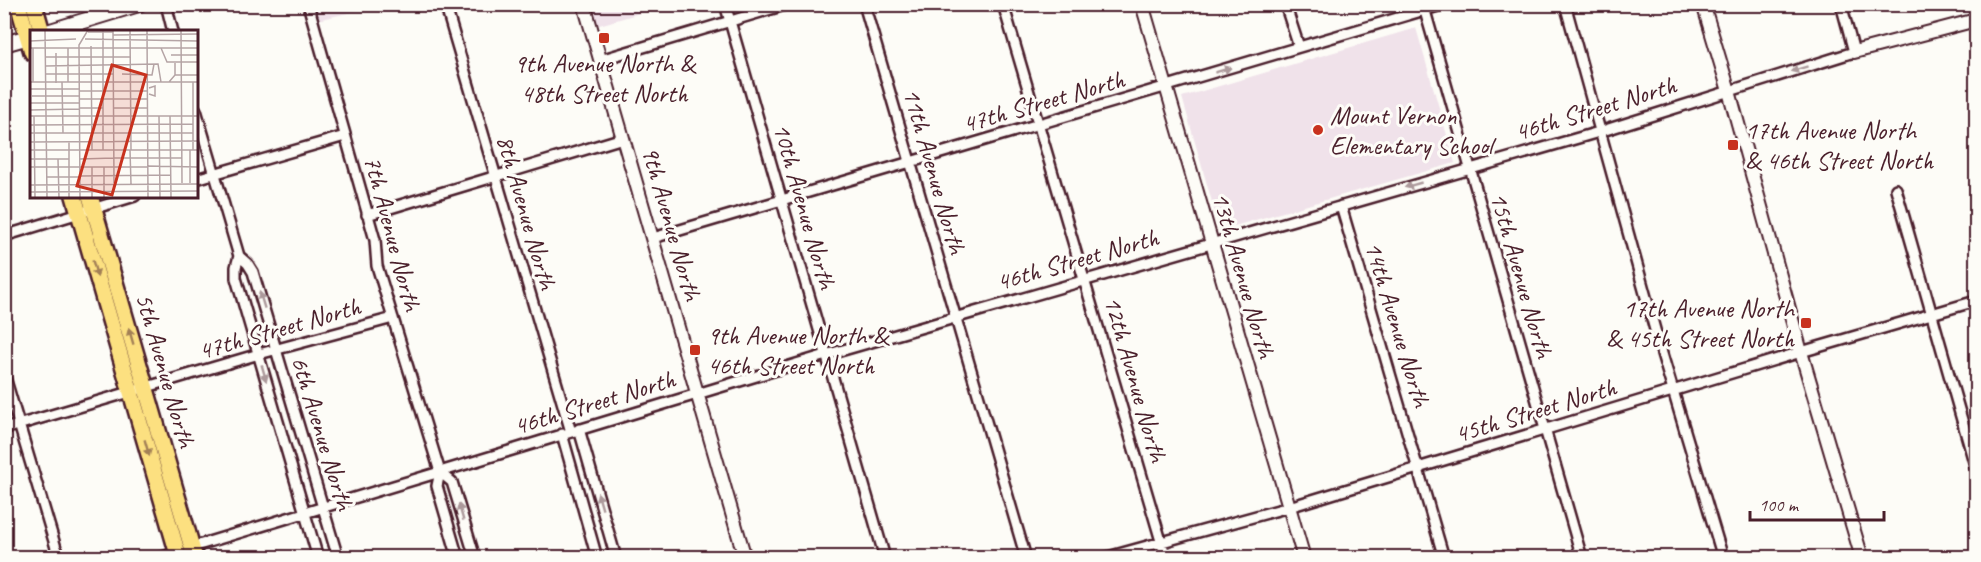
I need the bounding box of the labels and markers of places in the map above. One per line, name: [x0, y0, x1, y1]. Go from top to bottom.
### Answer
marker: 9th Avenue North & 48th Street North: [597, 31, 611, 45]
place label: 9th Avenue North & 48th Street North: [514, 47, 697, 110]
place label: Mount Vernon Elementary School: [1330, 99, 1497, 162]
place label: 17th Avenue North & 46th Street North: [1745, 114, 1934, 177]
marker: Mount Vernon Elementary School: [1311, 123, 1325, 137]
marker: 17th Avenue North & 46th Street North: [1726, 138, 1740, 152]
place label: 17th Avenue North & 45th Street North: [1606, 292, 1796, 355]
marker: 17th Avenue North & 45th Street North: [1799, 316, 1813, 330]
place label: 9th Avenue North & 46th Street North: [707, 319, 891, 382]
marker: 9th Avenue North & 46th Street North: [688, 343, 702, 357]

